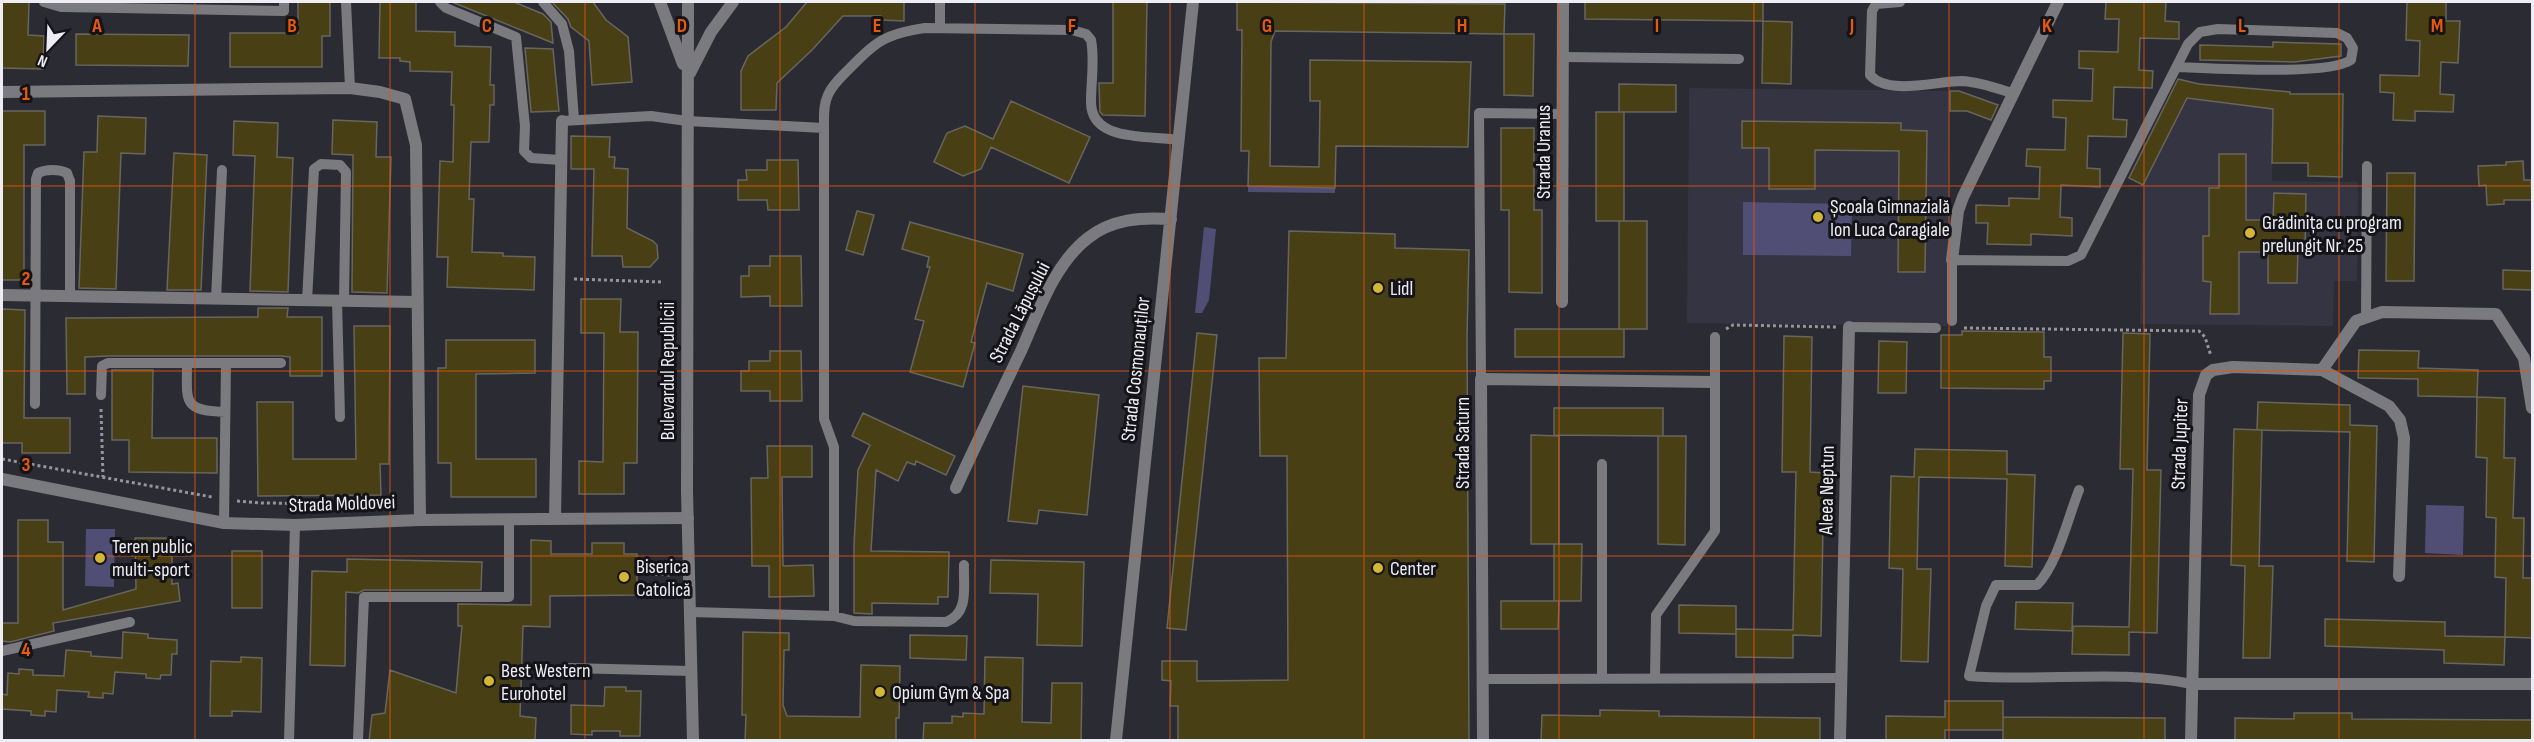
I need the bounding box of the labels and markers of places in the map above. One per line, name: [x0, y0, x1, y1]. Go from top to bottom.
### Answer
place label: Școala Gimnazială Ion Luca Caragiale: [1830, 195, 1950, 242]
marker: Școala Gimnazială Ion Luca Caragiale: [1811, 210, 1825, 224]
place label: Grădinița cu program prelungit Nr. 25: [2262, 211, 2402, 258]
marker: Grădinița cu program prelungit Nr. 25: [2243, 226, 2257, 240]
place label: Lidl: [1390, 277, 1413, 301]
marker: Lidl: [1371, 281, 1385, 295]
place label: Teren public multi-sport: [112, 535, 193, 582]
marker: Teren public multi-sport: [93, 551, 107, 565]
place label: Biserica Catolică: [636, 555, 691, 602]
place label: Center: [1390, 557, 1436, 581]
marker: Center: [1371, 561, 1385, 575]
marker: Biserica Catolică: [617, 570, 631, 584]
place label: Best Western Eurohotel: [501, 659, 591, 706]
marker: Best Western Eurohotel: [482, 674, 496, 688]
place label: Opium Gym & Spa: [892, 681, 1009, 705]
marker: Opium Gym & Spa: [873, 685, 887, 699]

